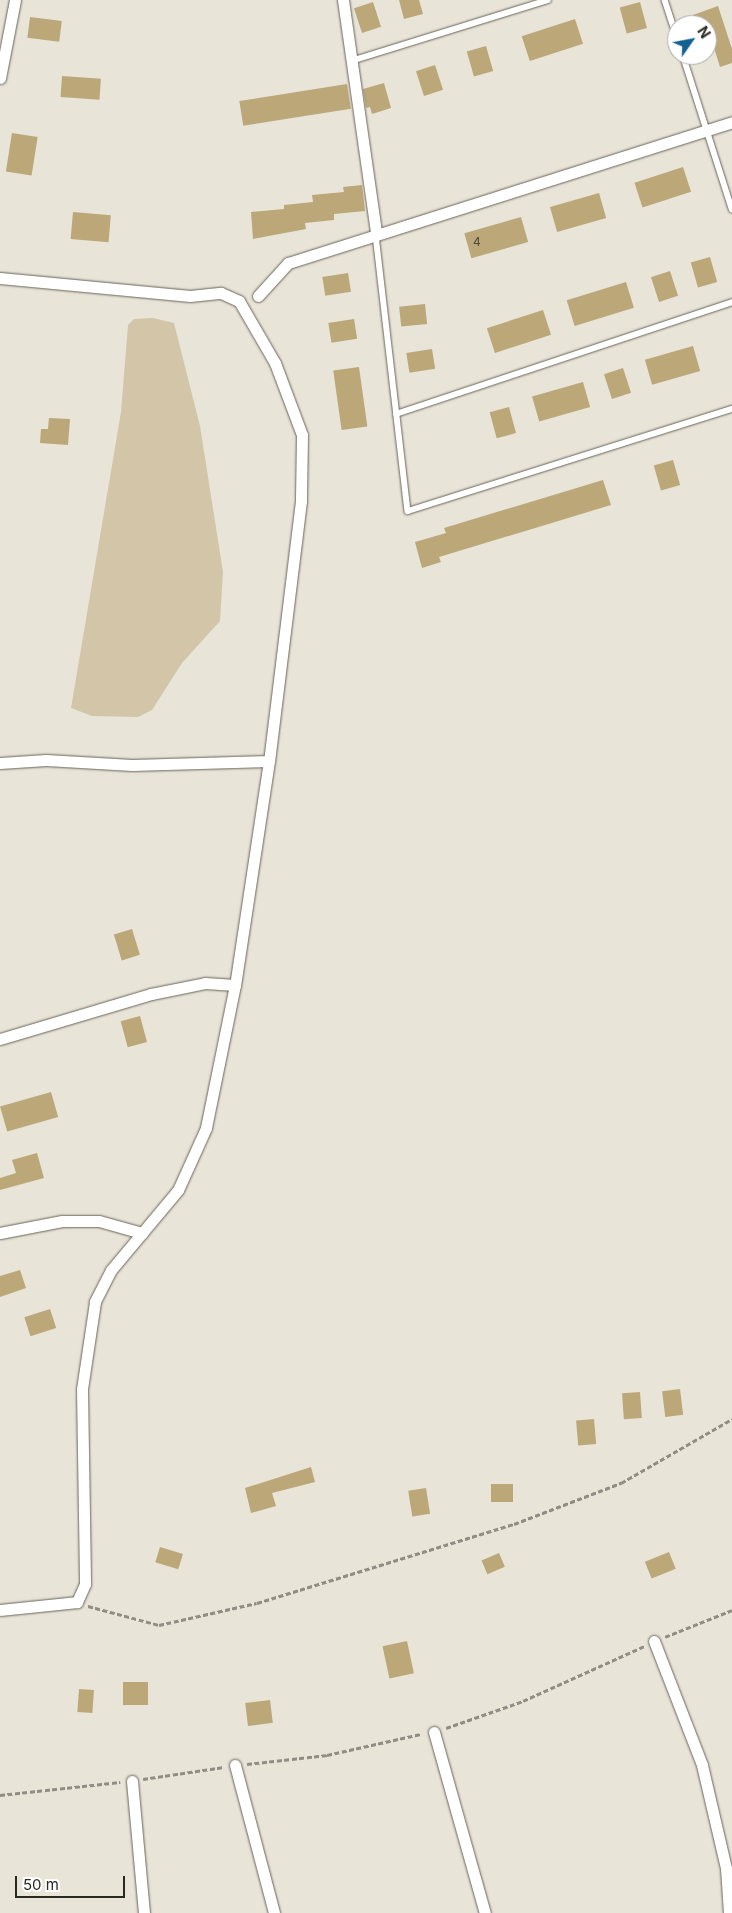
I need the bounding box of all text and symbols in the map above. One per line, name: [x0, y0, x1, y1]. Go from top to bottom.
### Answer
north arrow: [667, 15, 717, 65]
text: N: [694, 23, 714, 41]
house number: 4: [473, 235, 481, 249]
scale bar: [18, 1866, 128, 1898]
text: 50 m: [23, 1875, 59, 1894]

